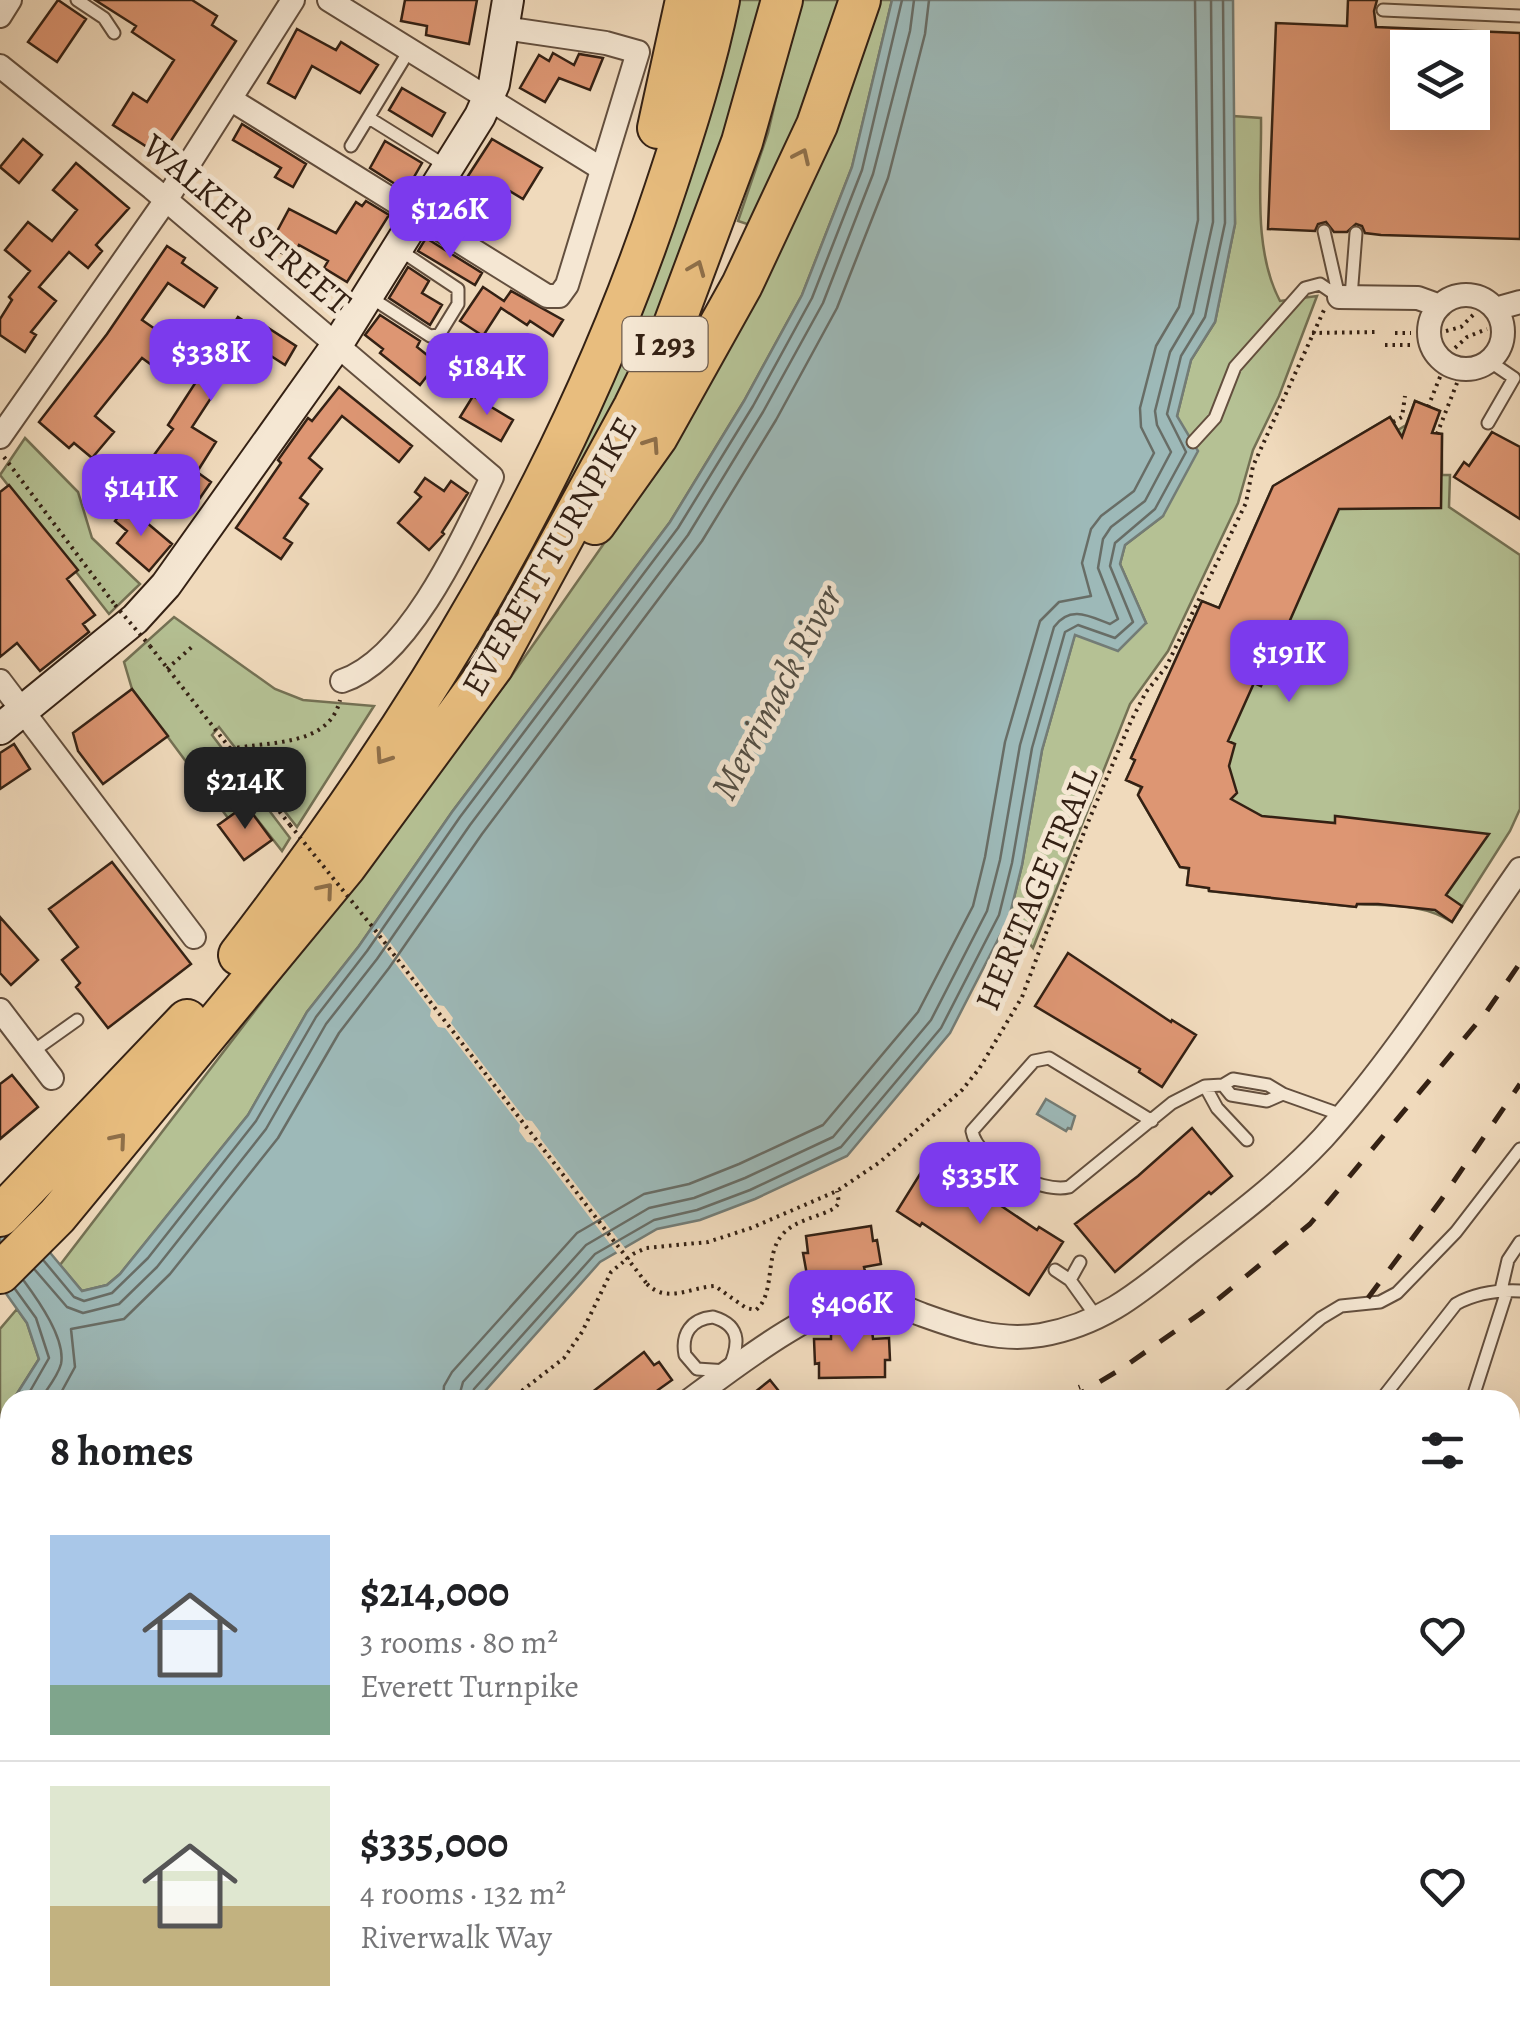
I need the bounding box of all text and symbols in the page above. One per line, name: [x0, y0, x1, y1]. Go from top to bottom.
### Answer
map controls: [1390, 30, 1490, 130]
button: layers: [1390, 30, 1490, 130]
street label: WALKER STREET: [132, 122, 362, 326]
one-way arrow: [790, 148, 810, 166]
pin: $126K: [380, 176, 520, 261]
text: $126K: [411, 186, 489, 230]
one-way arrow: [685, 260, 705, 277]
road number: I 293: [622, 317, 708, 371]
pin: $338K: [141, 319, 281, 404]
text: $338K: [172, 329, 250, 373]
pin: $184K: [417, 333, 557, 418]
text: $184K: [448, 343, 526, 387]
street label: EVERETT TURNPIKE: [450, 408, 648, 704]
one-way arrow: [640, 437, 658, 456]
pin: $141K: [71, 454, 211, 539]
text: $141K: [104, 464, 178, 508]
water label: Merrimack River: [698, 574, 855, 808]
pin: $191K: [1219, 620, 1359, 705]
text: $191K: [1252, 630, 1326, 674]
one-way arrow: [376, 746, 395, 764]
pin: $214K: [175, 747, 315, 832]
text: $214K: [206, 757, 284, 801]
street label: HERITAGE TRAIL: [963, 758, 1109, 1018]
one-way arrow: [314, 884, 332, 902]
one-way arrow: [107, 1134, 125, 1152]
pin: $335K: [910, 1142, 1050, 1227]
text: $335K: [941, 1152, 1019, 1196]
pin: $406K: [782, 1270, 922, 1355]
text: $406K: [811, 1280, 893, 1324]
text: 8 homes: [50, 1422, 194, 1479]
icon: filters: [1415, 1423, 1470, 1478]
text: $214,000: [360, 1563, 509, 1620]
icon: home: [130, 1575, 250, 1695]
icon: heart: [1415, 1608, 1470, 1663]
text: 3 rooms · 80 m²: [360, 1620, 558, 1664]
text: Everett Turnpike: [360, 1664, 579, 1708]
text: $335,000: [360, 1814, 508, 1871]
icon: home: [130, 1826, 250, 1946]
icon: heart: [1415, 1859, 1470, 1914]
text: 4 rooms · 132 m²: [360, 1871, 566, 1915]
text: Riverwalk Way: [360, 1915, 552, 1959]

